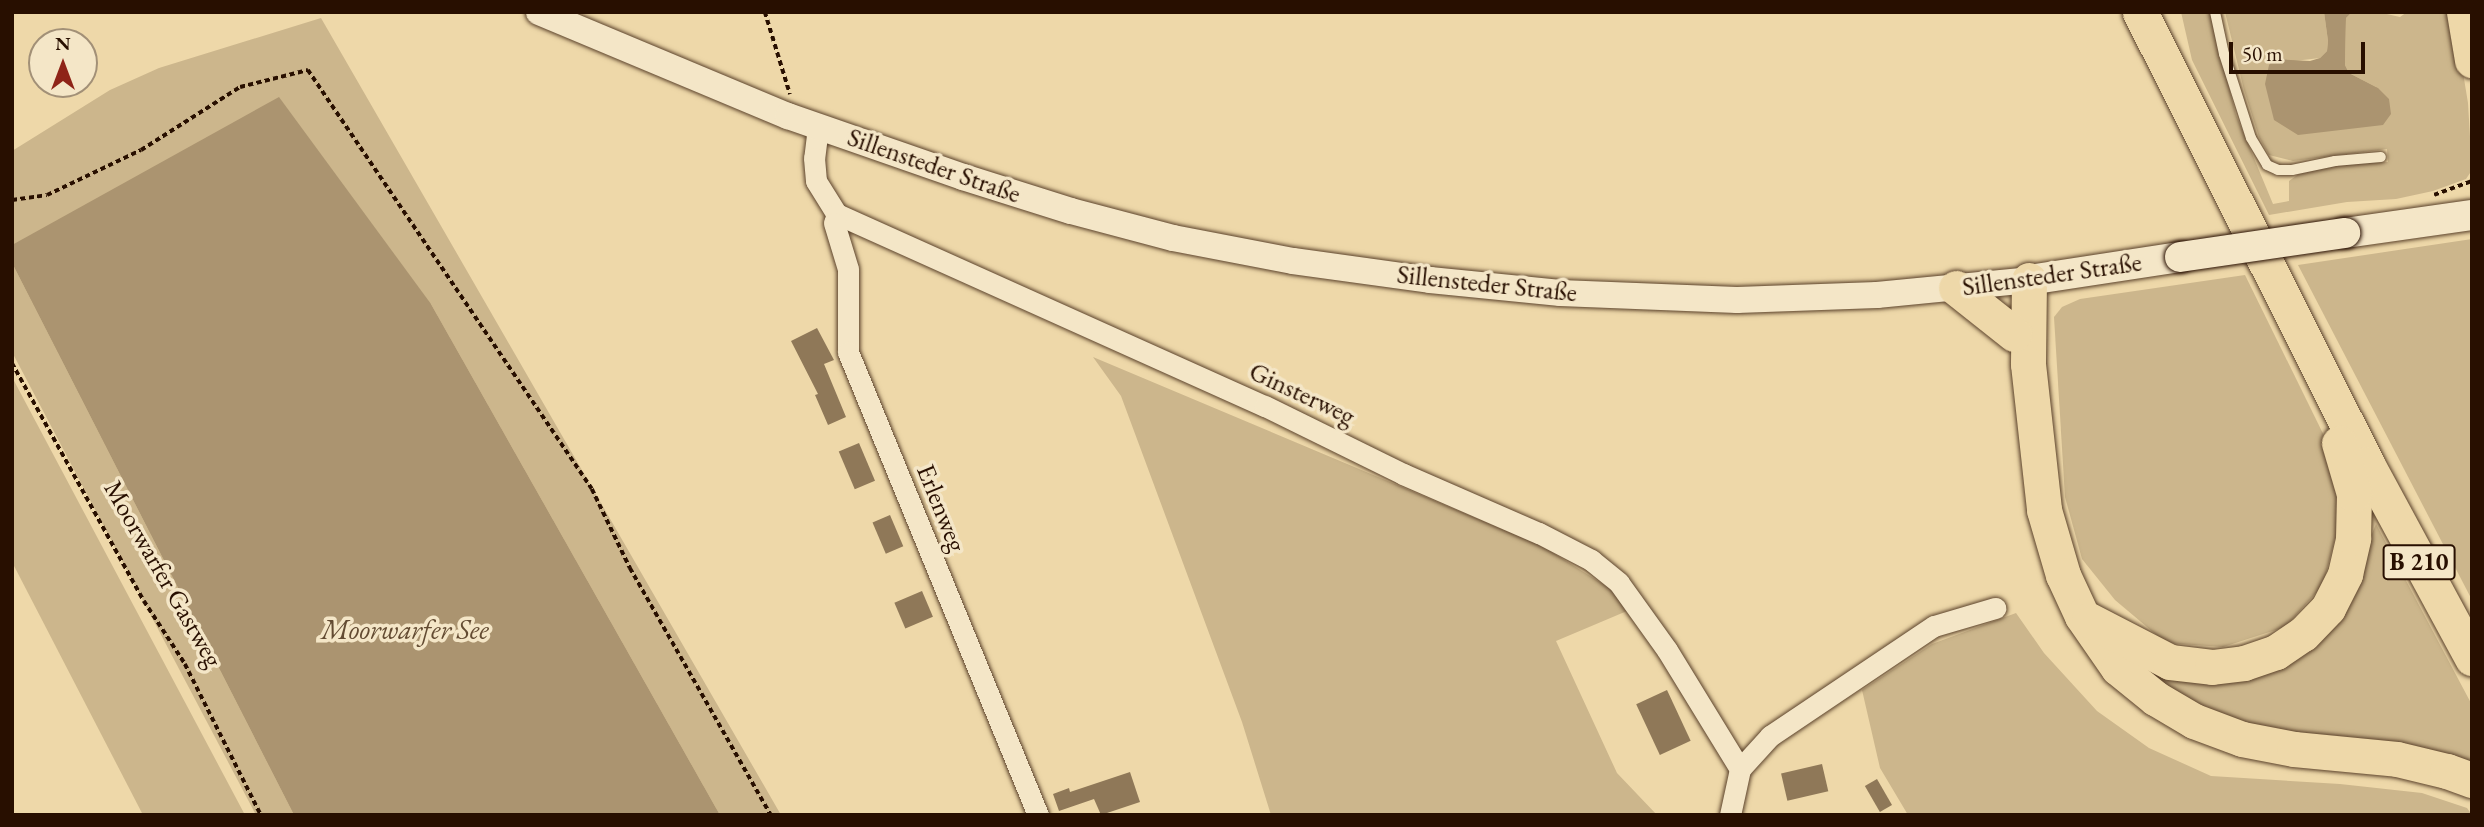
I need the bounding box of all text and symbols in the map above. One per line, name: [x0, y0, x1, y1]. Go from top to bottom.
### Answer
north arrow: [28, 28, 98, 98]
scale bar: [2232, 28, 2368, 72]
text: N: [55, 31, 71, 56]
text: 50 m: [2242, 40, 2283, 67]
street label: Sillensteder Straße: [843, 122, 1025, 210]
street label: Sillensteder Straße: [1960, 247, 2144, 303]
street label: Sillensteder Straße: [1395, 259, 1579, 309]
street label: Ginsterweg: [1244, 356, 1360, 432]
street label: Erlenweg: [909, 460, 973, 556]
street label: Moorwarfer Gastweg: [97, 475, 229, 673]
road number: B 210: [2382, 542, 2456, 582]
water label: Moorwarfer See: [321, 612, 489, 646]

